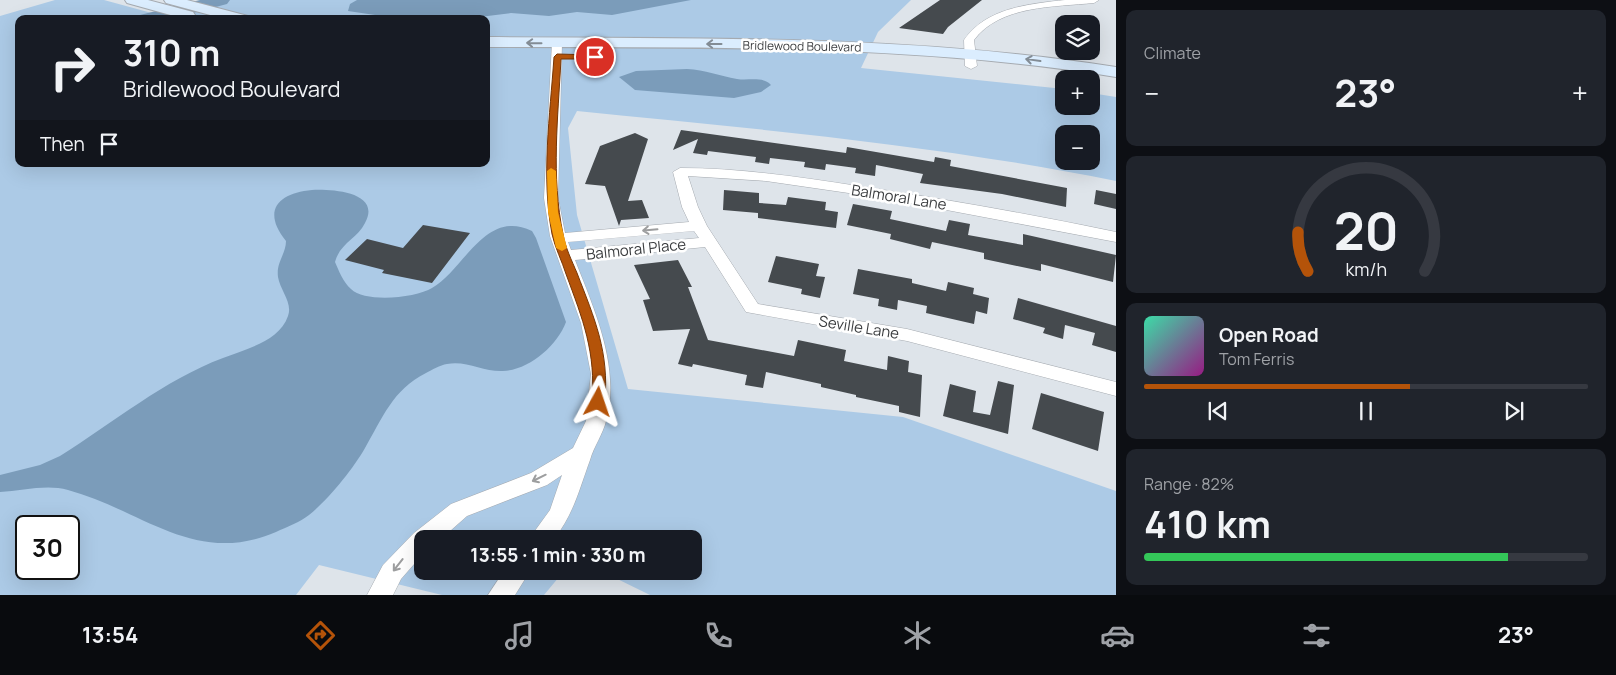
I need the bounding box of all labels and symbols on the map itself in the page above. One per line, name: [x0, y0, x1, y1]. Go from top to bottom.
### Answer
pin: [574, 36, 616, 78]
street label: Bridlewood Boulevard: [742, 36, 862, 56]
one-way arrow: [526, 38, 542, 48]
one-way arrow: [706, 39, 722, 49]
one-way arrow: [1025, 55, 1041, 65]
street label: Balmoral Lane: [850, 179, 948, 215]
one-way arrow: [642, 226, 658, 235]
street label: Balmoral Place: [585, 233, 687, 265]
street label: Seville Lane: [817, 310, 901, 344]
position arrow: [571, 375, 623, 427]
one-way arrow: [532, 474, 547, 483]
speed limit sign: 30: [15, 515, 80, 580]
one-way arrow: [393, 559, 404, 572]

